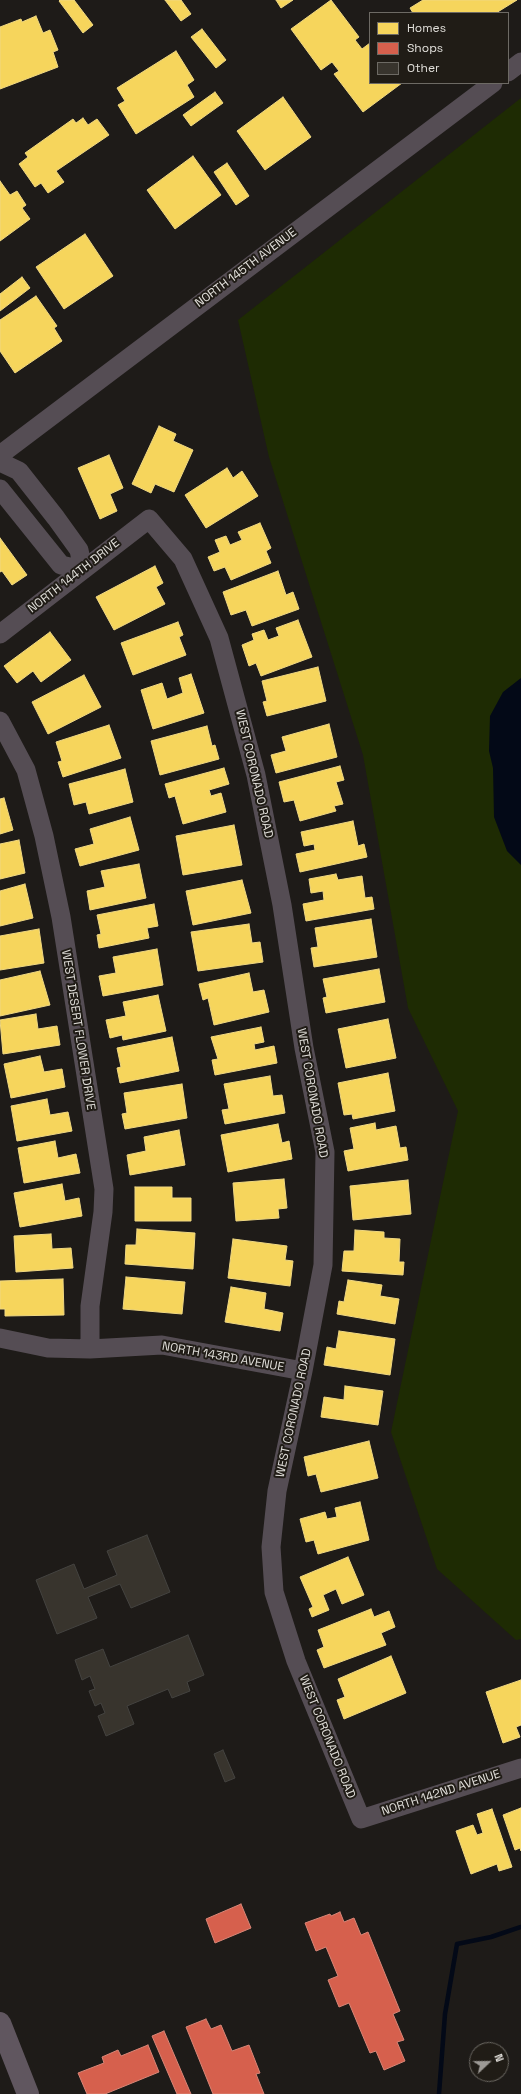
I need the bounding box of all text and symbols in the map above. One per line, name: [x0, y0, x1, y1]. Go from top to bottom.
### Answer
legend: [369, 12, 509, 84]
text: Homes: [407, 20, 446, 36]
text: Shops: [407, 40, 443, 56]
text: Other: [407, 60, 440, 76]
street label: NORTH 145TH AVENUE: [193, 225, 299, 311]
street label: NORTH 144TH DRIVE: [25, 536, 123, 616]
street label: WEST CORONADO ROAD: [232, 708, 276, 840]
street label: WEST DESERT FLOWER DRIVE: [58, 949, 98, 1111]
street label: WEST CORONADO ROAD: [294, 1027, 330, 1159]
street label: NORTH 143RD AVENUE: [161, 1339, 285, 1375]
street label: WEST CORONADO ROAD: [273, 1347, 315, 1479]
street label: WEST CORONADO ROAD: [296, 1673, 358, 1801]
street label: NORTH 142ND AVENUE: [380, 1767, 502, 1819]
north arrow: [469, 2042, 509, 2082]
text: N: [491, 2052, 507, 2064]

